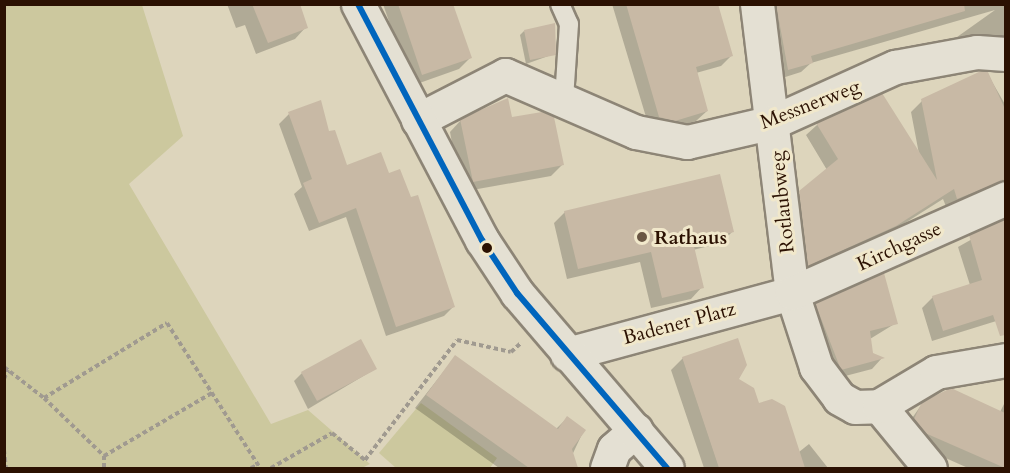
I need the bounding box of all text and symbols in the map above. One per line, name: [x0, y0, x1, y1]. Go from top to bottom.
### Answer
street label: Messnerweg: [757, 74, 863, 134]
street label: Rotlaubweg: [765, 150, 799, 254]
street label: Kirchgasse: [853, 216, 945, 276]
place label: Rathaus: [654, 225, 727, 249]
marker: Rathaus: [635, 230, 649, 244]
unlabelled marker: [481, 242, 493, 254]
street label: Badener Platz: [620, 296, 738, 350]

